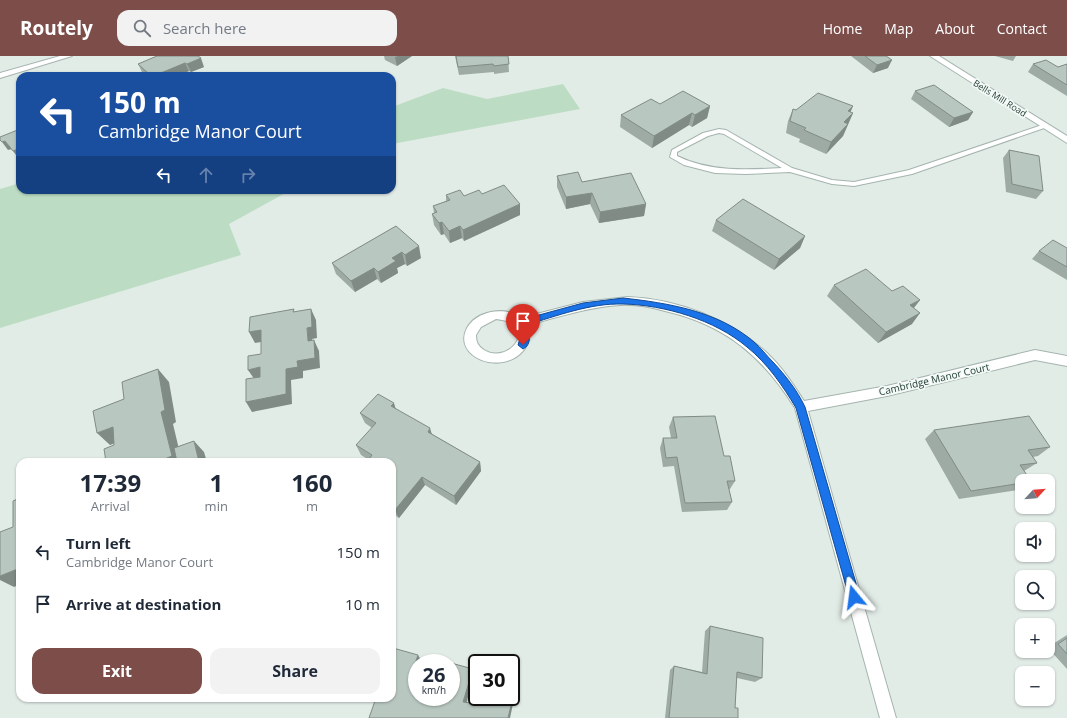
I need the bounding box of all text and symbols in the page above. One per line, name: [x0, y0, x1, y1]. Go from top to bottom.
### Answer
search box: [117, 10, 397, 46]
text: Routely: [20, 15, 93, 41]
icon: search: [131, 17, 153, 39]
text: Search here: [163, 18, 246, 38]
text: Home: [823, 19, 862, 38]
text: Map: [884, 19, 913, 38]
text: About: [935, 19, 975, 38]
text: Contact: [997, 19, 1047, 38]
street label: Bells Mill Road: [971, 76, 1029, 120]
text: 150 m: [98, 83, 181, 121]
icon: left: [32, 88, 84, 140]
text: Cambridge Manor Court: [98, 119, 302, 143]
icon: left: [153, 164, 175, 186]
icon: ahead: [195, 164, 217, 186]
icon: right: [237, 164, 259, 186]
pin: [506, 304, 540, 345]
icon: arrive: [512, 310, 534, 332]
street label: Cambridge Manor Court: [877, 359, 991, 399]
text: 17:39: [79, 466, 141, 499]
text: 1: [209, 466, 223, 499]
text: 160: [291, 466, 333, 499]
north arrow: [1015, 474, 1055, 514]
map controls: [1015, 474, 1055, 706]
text: Arrival: [91, 497, 130, 515]
text: min: [205, 497, 228, 515]
text: m: [306, 497, 318, 515]
button: sound: [1015, 522, 1055, 562]
text: Turn left: [66, 533, 131, 553]
icon: left: [32, 541, 54, 563]
text: 150 m: [336, 542, 380, 562]
text: Cambridge Manor Court: [66, 553, 213, 571]
button: search: [1015, 570, 1055, 610]
position arrow: [833, 576, 875, 618]
icon: arrive: [32, 593, 54, 615]
text: Arrive at destination: [66, 594, 221, 614]
text: 10 m: [345, 594, 380, 614]
button: +: [1015, 618, 1055, 658]
button: Exit: [32, 648, 202, 694]
button: Share: [210, 648, 380, 694]
speed limit sign: 30: [468, 654, 520, 706]
text: 26: [423, 661, 445, 688]
button: −: [1015, 666, 1055, 706]
text: km/h: [422, 683, 446, 697]

